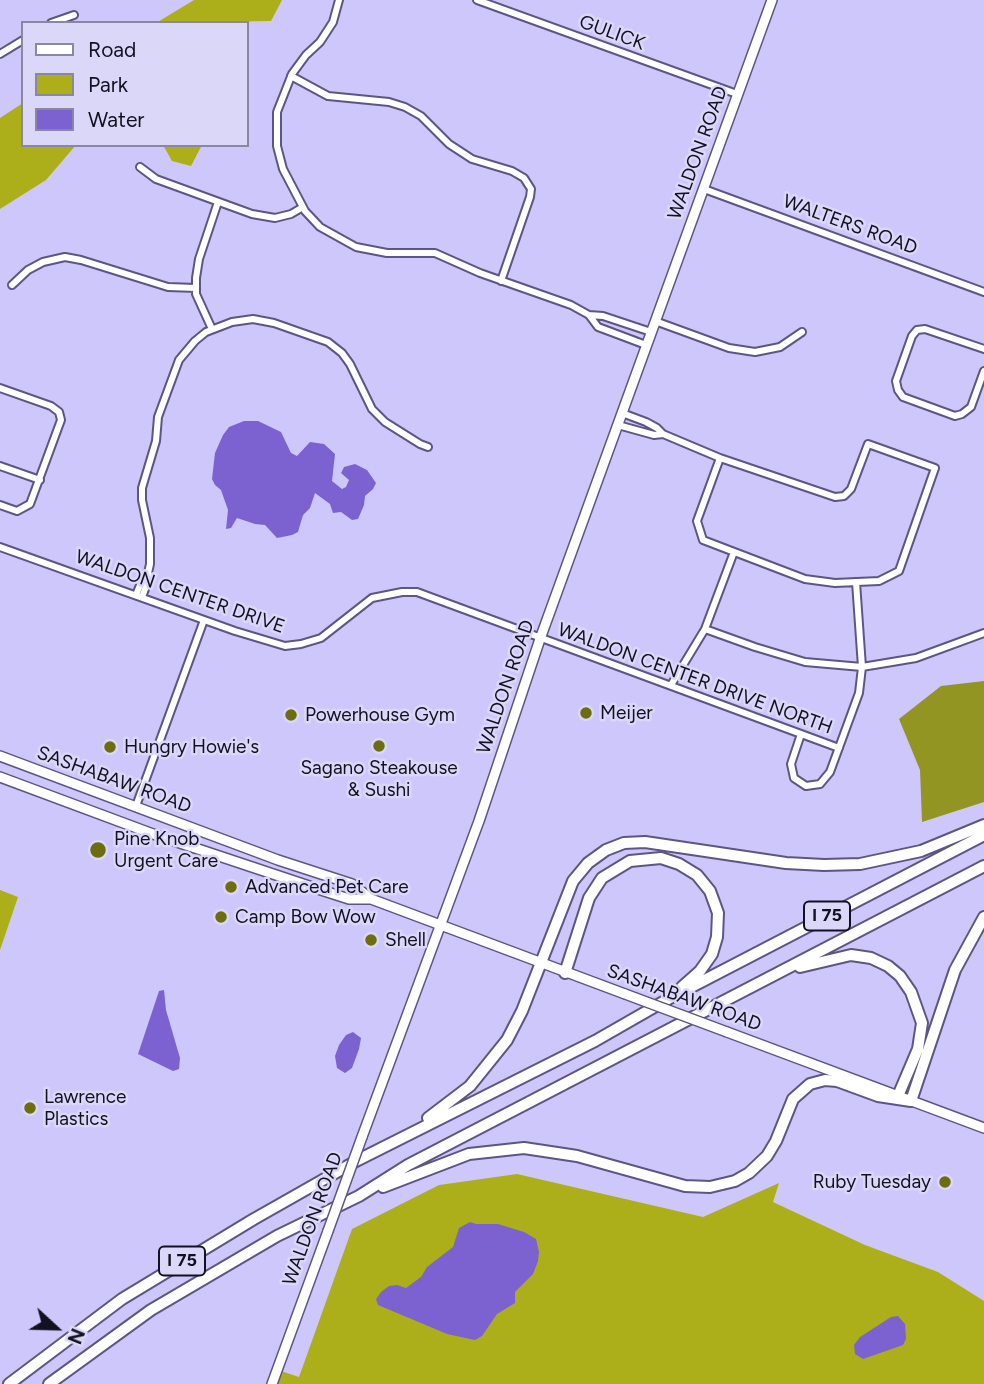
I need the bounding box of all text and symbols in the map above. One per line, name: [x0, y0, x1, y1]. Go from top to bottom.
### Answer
street label: GULICK: [576, 11, 648, 55]
legend: [21, 21, 248, 147]
text: Road: [88, 37, 136, 62]
text: Park: [88, 72, 128, 97]
street label: WALDON ROAD: [663, 83, 733, 223]
text: Water: [88, 107, 144, 132]
street label: WALTERS ROAD: [780, 190, 920, 260]
street label: WALDON CENTER DRIVE: [72, 545, 288, 639]
street label: WALDON ROAD: [472, 617, 540, 757]
street label: WALDON CENTER DRIVE NORTH: [554, 619, 836, 739]
place label: Meijer: [600, 702, 653, 724]
place label: Powerhouse Gym: [305, 704, 455, 726]
marker: Meijer: [578, 705, 594, 721]
marker: Powerhouse Gym: [283, 707, 299, 723]
place label: Hungry Howie's: [124, 736, 259, 758]
marker: Sagano Steakouse & Sushi: [371, 738, 387, 754]
marker: Hungry Howie's: [102, 739, 118, 755]
street label: SASHABAW ROAD: [34, 741, 194, 819]
place label: Sagano Steakouse & Sushi: [300, 757, 458, 801]
place label: Pine Knob Urgent Care: [114, 828, 218, 872]
marker: Pine Knob Urgent Care: [88, 840, 108, 860]
place label: Advanced Pet Care: [245, 876, 409, 898]
marker: Advanced Pet Care: [223, 879, 239, 895]
road number: I 75: [804, 902, 850, 931]
place label: Camp Bow Wow: [235, 906, 376, 928]
marker: Camp Bow Wow: [213, 909, 229, 925]
place label: Shell: [385, 929, 426, 951]
marker: Shell: [363, 932, 379, 948]
street label: SASHABAW ROAD: [604, 959, 764, 1037]
place label: Lawrence Plastics: [44, 1086, 126, 1130]
marker: Lawrence Plastics: [22, 1100, 38, 1116]
street label: WALDON ROAD: [278, 1149, 348, 1289]
place label: Ruby Tuesday: [813, 1171, 931, 1193]
marker: Ruby Tuesday: [937, 1174, 953, 1190]
road number: I 75: [159, 1246, 205, 1276]
north arrow: [21, 1293, 91, 1363]
text: N: [63, 1325, 89, 1347]

